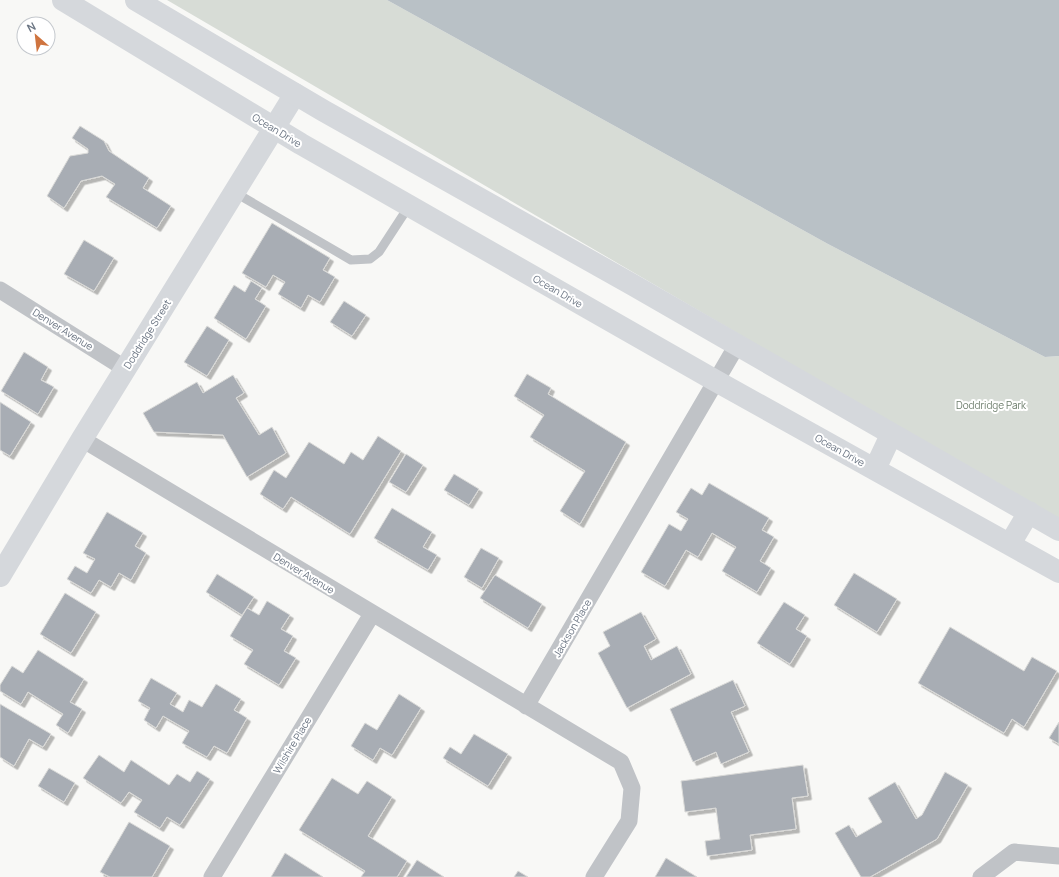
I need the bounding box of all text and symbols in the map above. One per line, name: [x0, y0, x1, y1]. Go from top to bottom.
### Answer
north arrow: [16, 16, 56, 56]
text: N: [24, 18, 38, 35]
street label: Ocean Drive: [250, 110, 304, 150]
street label: Ocean Drive: [531, 271, 586, 311]
street label: Doddridge Street: [120, 297, 174, 371]
street label: Denver Avenue: [30, 305, 96, 353]
park label: Doddridge Park: [956, 398, 1027, 412]
street label: Ocean Drive: [812, 430, 868, 470]
street label: Denver Avenue: [271, 549, 337, 597]
street label: Jackson Place: [550, 596, 594, 660]
street label: Wilshire Place: [270, 714, 315, 776]

